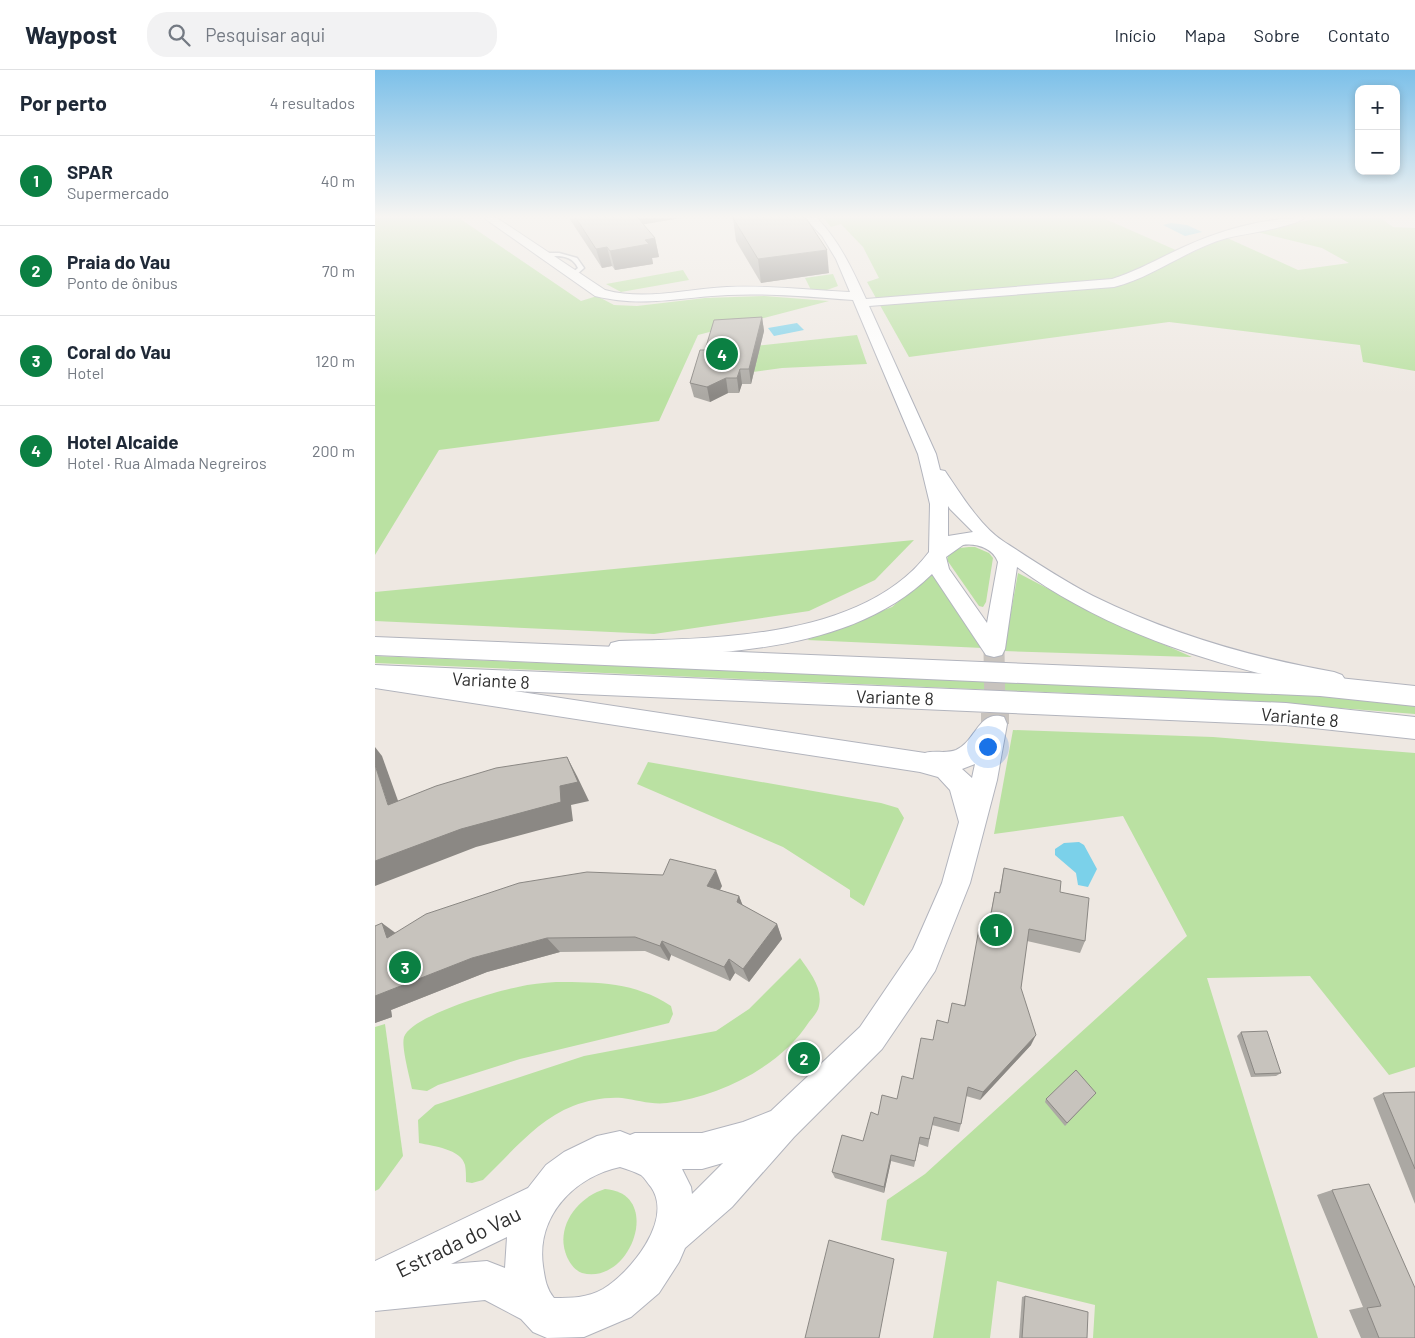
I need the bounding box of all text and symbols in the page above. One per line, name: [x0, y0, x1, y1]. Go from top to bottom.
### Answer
search box: [147, 12, 497, 57]
text: Waypost: [25, 20, 117, 49]
icon: search: [165, 21, 193, 49]
text: Pesquisar aqui: [205, 23, 325, 46]
text: Início: [1114, 24, 1156, 46]
text: Mapa: [1184, 24, 1226, 46]
text: Sobre: [1254, 24, 1300, 46]
text: Contato: [1328, 24, 1390, 46]
map controls: [1355, 85, 1400, 175]
button: +: [1355, 85, 1400, 130]
text: Por perto: [20, 90, 107, 115]
text: 4 resultados: [270, 93, 355, 112]
button: −: [1355, 130, 1400, 175]
text: SPAR: [67, 160, 113, 183]
text: 1: [33, 171, 39, 190]
text: 40 m: [321, 171, 355, 190]
text: Supermercado: [67, 183, 169, 202]
text: Praia do Vau: [67, 250, 170, 273]
text: 2: [32, 261, 40, 280]
text: 70 m: [322, 261, 355, 280]
text: Ponto de ônibus: [67, 273, 178, 292]
pin: 4: [706, 335, 738, 373]
text: Coral do Vau: [67, 340, 171, 363]
text: 3: [32, 351, 40, 370]
text: 120 m: [315, 351, 355, 370]
text: Hotel: [67, 363, 104, 382]
text: Hotel Alcaide: [67, 430, 179, 453]
text: 4: [31, 441, 41, 460]
text: 200 m: [312, 441, 355, 460]
text: Hotel · Rua Almada Negreiros: [67, 453, 267, 472]
street label: Variante 8: [452, 667, 530, 693]
street label: Variante 8: [856, 685, 934, 709]
street label: Variante 8: [1260, 703, 1340, 731]
your location: [975, 734, 1001, 760]
pin: 1: [980, 911, 1012, 949]
pin: 3: [389, 948, 421, 986]
pin: 2: [788, 1039, 820, 1077]
street label: Estrada do Vau: [392, 1200, 524, 1282]

